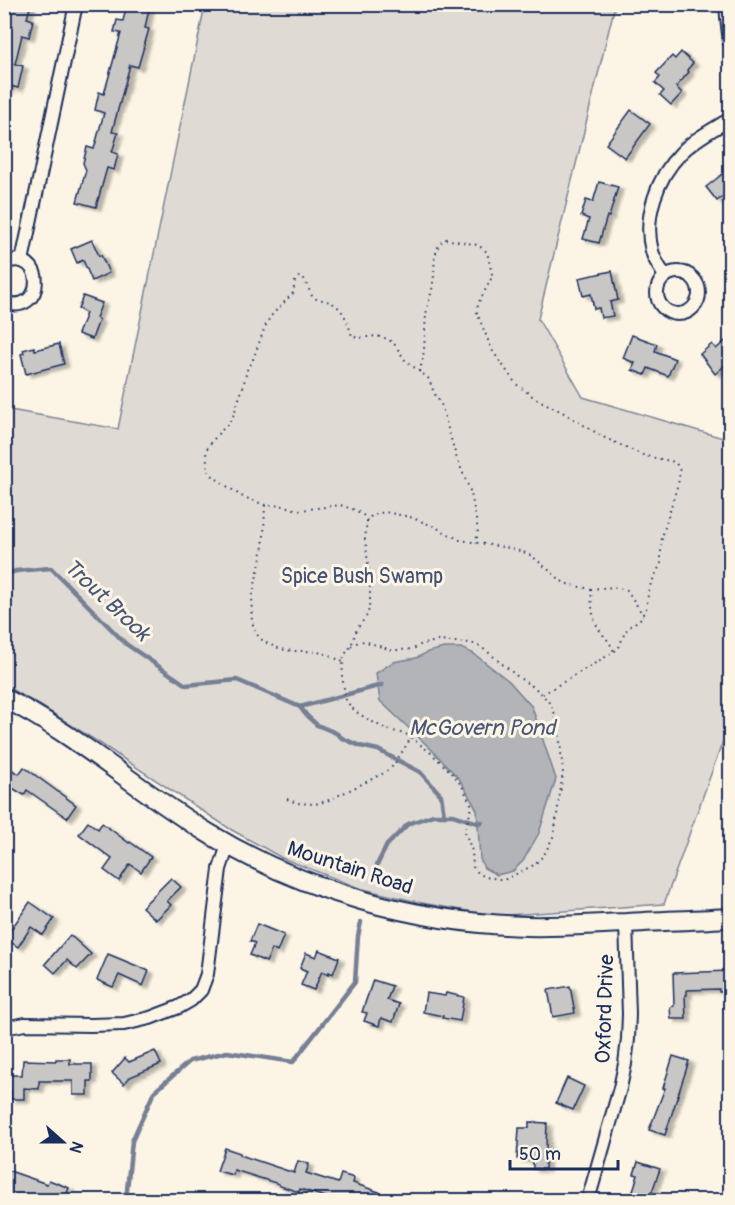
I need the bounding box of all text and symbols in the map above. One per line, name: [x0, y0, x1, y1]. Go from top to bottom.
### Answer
water label: Trout Brook: [58, 553, 157, 648]
park label: Spice Bush Swamp: [281, 563, 443, 590]
water label: McGovern Pond: [409, 714, 558, 742]
street label: Mountain Road: [284, 835, 416, 901]
street label: Oxford Drive: [590, 953, 620, 1064]
north arrow: [33, 1112, 93, 1172]
scale bar: [510, 1133, 618, 1171]
text: N: [65, 1138, 87, 1156]
text: 50 m: [519, 1143, 561, 1166]

